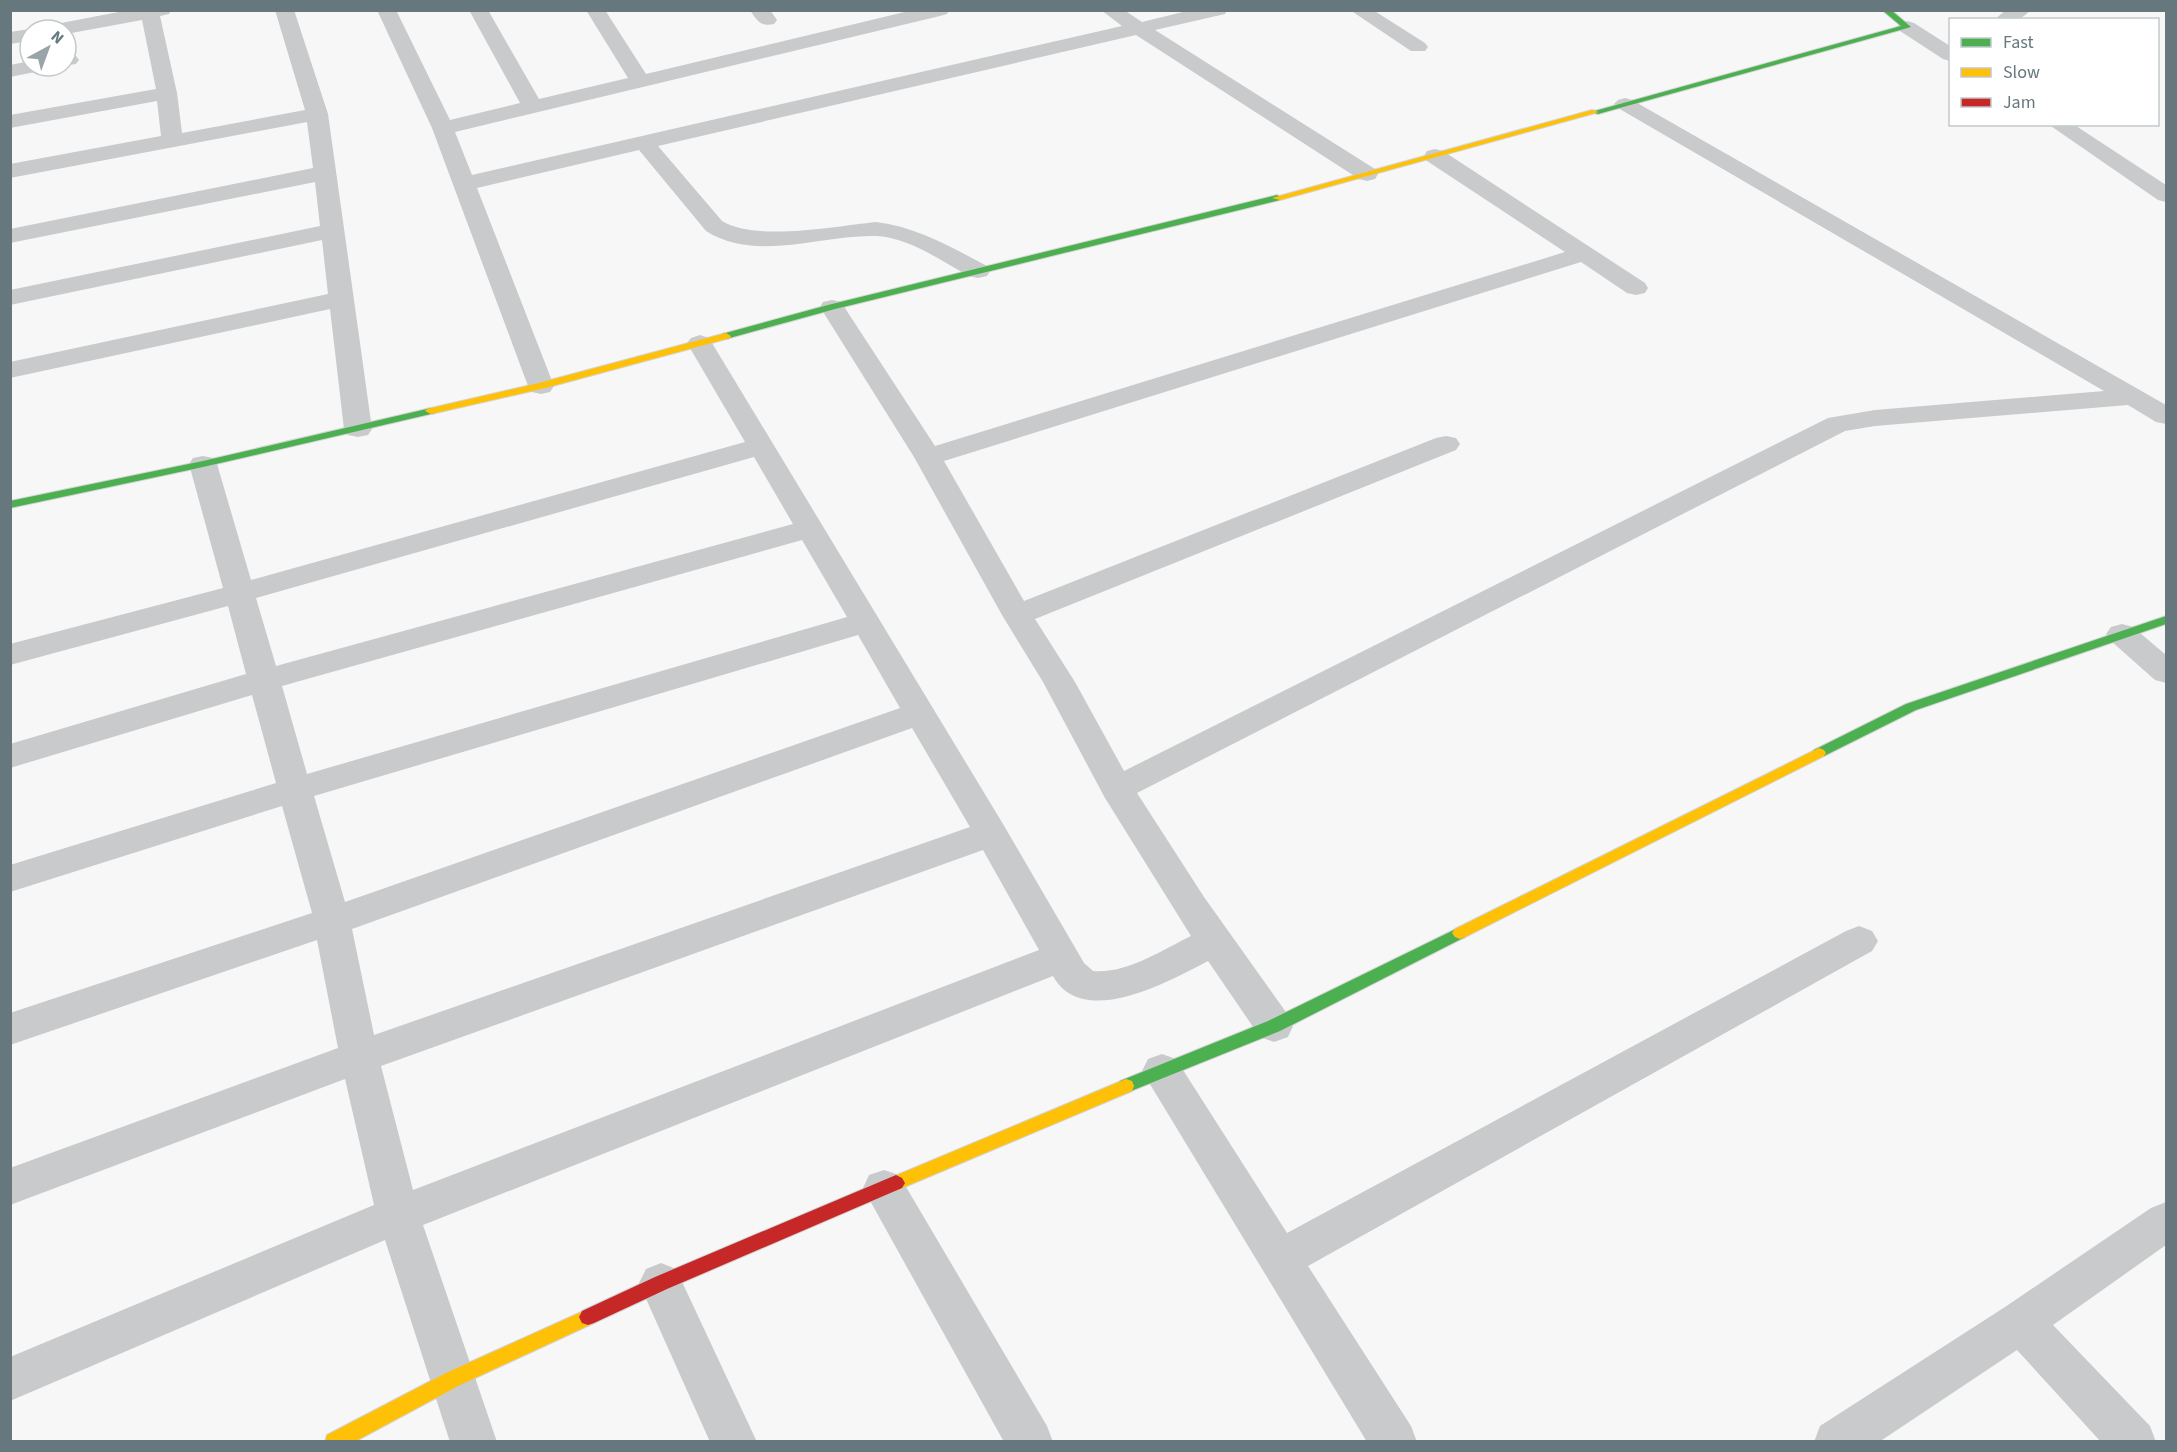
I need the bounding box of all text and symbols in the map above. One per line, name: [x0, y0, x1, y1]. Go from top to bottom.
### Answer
north arrow: [18, 18, 78, 78]
legend: [1949, 18, 2159, 126]
text: N: [46, 26, 68, 49]
text: Fast: [2003, 30, 2034, 55]
text: Slow: [2003, 60, 2040, 85]
text: Jam: [2003, 90, 2036, 115]

